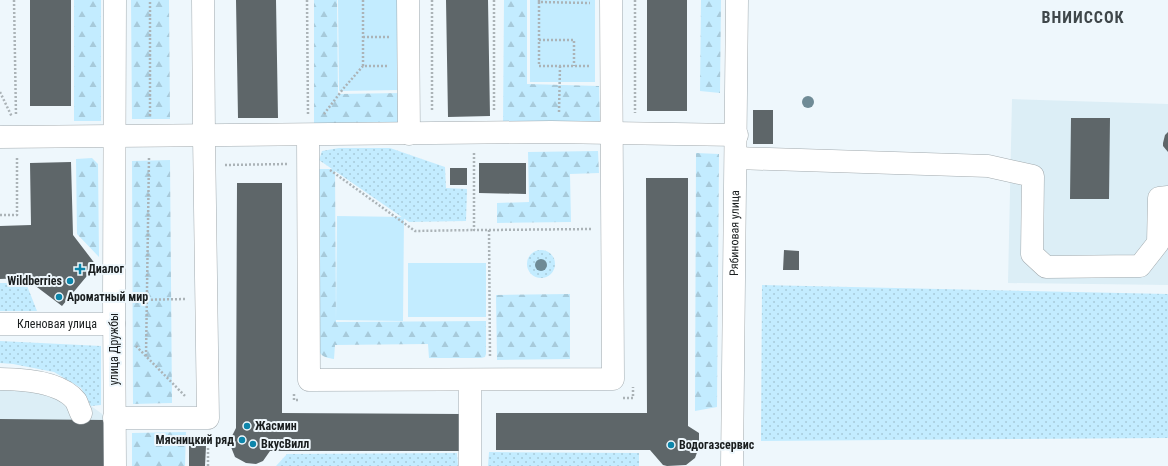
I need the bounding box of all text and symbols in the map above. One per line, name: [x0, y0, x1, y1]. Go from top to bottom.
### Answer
district label: ВНИИССОК: [1041, 8, 1125, 27]
street label: Рябиновая улица: [727, 190, 742, 276]
place label: Диалог: [88, 262, 125, 276]
marker: Диалог: [75, 264, 85, 274]
place label: Wildberries: [7, 274, 63, 288]
marker: Wildberries: [65, 276, 75, 286]
place label: Ароматный мир: [67, 290, 148, 304]
marker: Ароматный мир: [54, 292, 64, 302]
street label: улица Дружбы: [107, 313, 121, 385]
street label: Кленовая улица: [17, 317, 97, 331]
place label: Жасмин: [255, 419, 297, 433]
marker: Жасмин: [242, 421, 252, 431]
place label: Мясницкий ряд: [156, 433, 234, 447]
marker: Мясницкий ряд: [237, 435, 247, 445]
place label: ВкусВилл: [261, 437, 309, 451]
place label: Водогазсервис: [679, 438, 755, 452]
marker: ВкусВилл: [248, 439, 258, 449]
marker: Водогазсервис: [666, 440, 676, 450]

